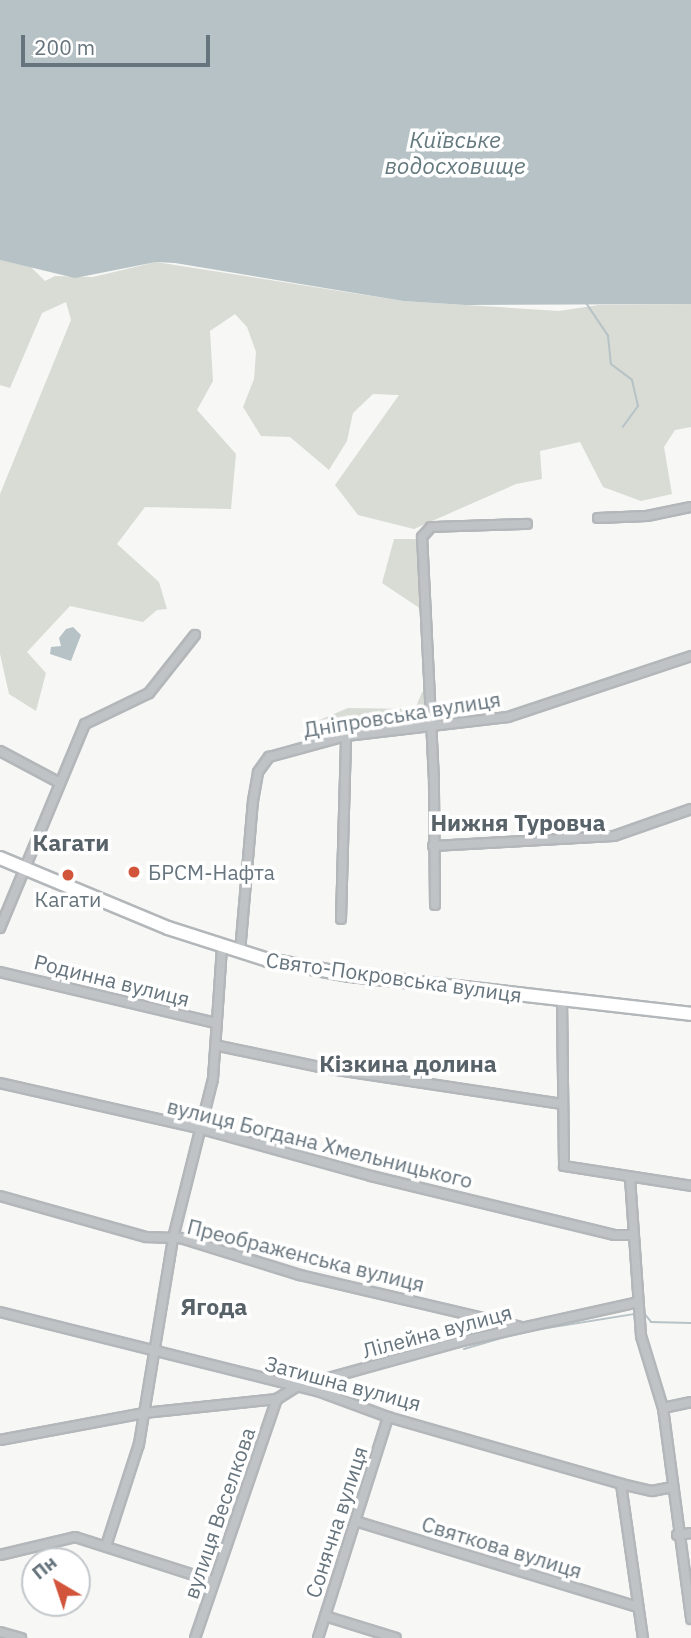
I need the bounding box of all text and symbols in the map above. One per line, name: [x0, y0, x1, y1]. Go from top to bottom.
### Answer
scale bar: [24, 21, 214, 65]
text: 200 m: [34, 33, 95, 61]
water label: Київське водосховище: [385, 125, 525, 179]
street label: Дніпровська вулиця: [302, 686, 502, 742]
district label: Нижня Туровча: [430, 808, 606, 836]
district label: Кагати: [33, 828, 109, 856]
place label: БРСМ-Нафта: [148, 859, 275, 885]
marker: БРСМ-Нафта: [126, 864, 142, 880]
marker: Кагати: [60, 867, 76, 883]
place label: Кагати: [35, 886, 101, 912]
street label: Свято-Покровська вулиця: [264, 947, 524, 1007]
street label: Родинна вулиця: [32, 948, 192, 1012]
district label: Кізкина долина: [319, 1049, 497, 1077]
street label: вулиця Богдана Хмельницького: [165, 1093, 475, 1193]
street label: Преображенська вулиця: [185, 1213, 427, 1297]
district label: Ягода: [181, 1292, 247, 1320]
street label: Лілейна вулиця: [360, 1299, 514, 1363]
street label: Затишна вулиця: [262, 1350, 424, 1416]
street label: вулиця Веселкова: [178, 1424, 260, 1602]
street label: Сонячна вулиця: [300, 1443, 372, 1601]
street label: Святкова вулиця: [419, 1511, 585, 1583]
north arrow: [21, 1547, 91, 1617]
text: Пн: [27, 1550, 61, 1584]

